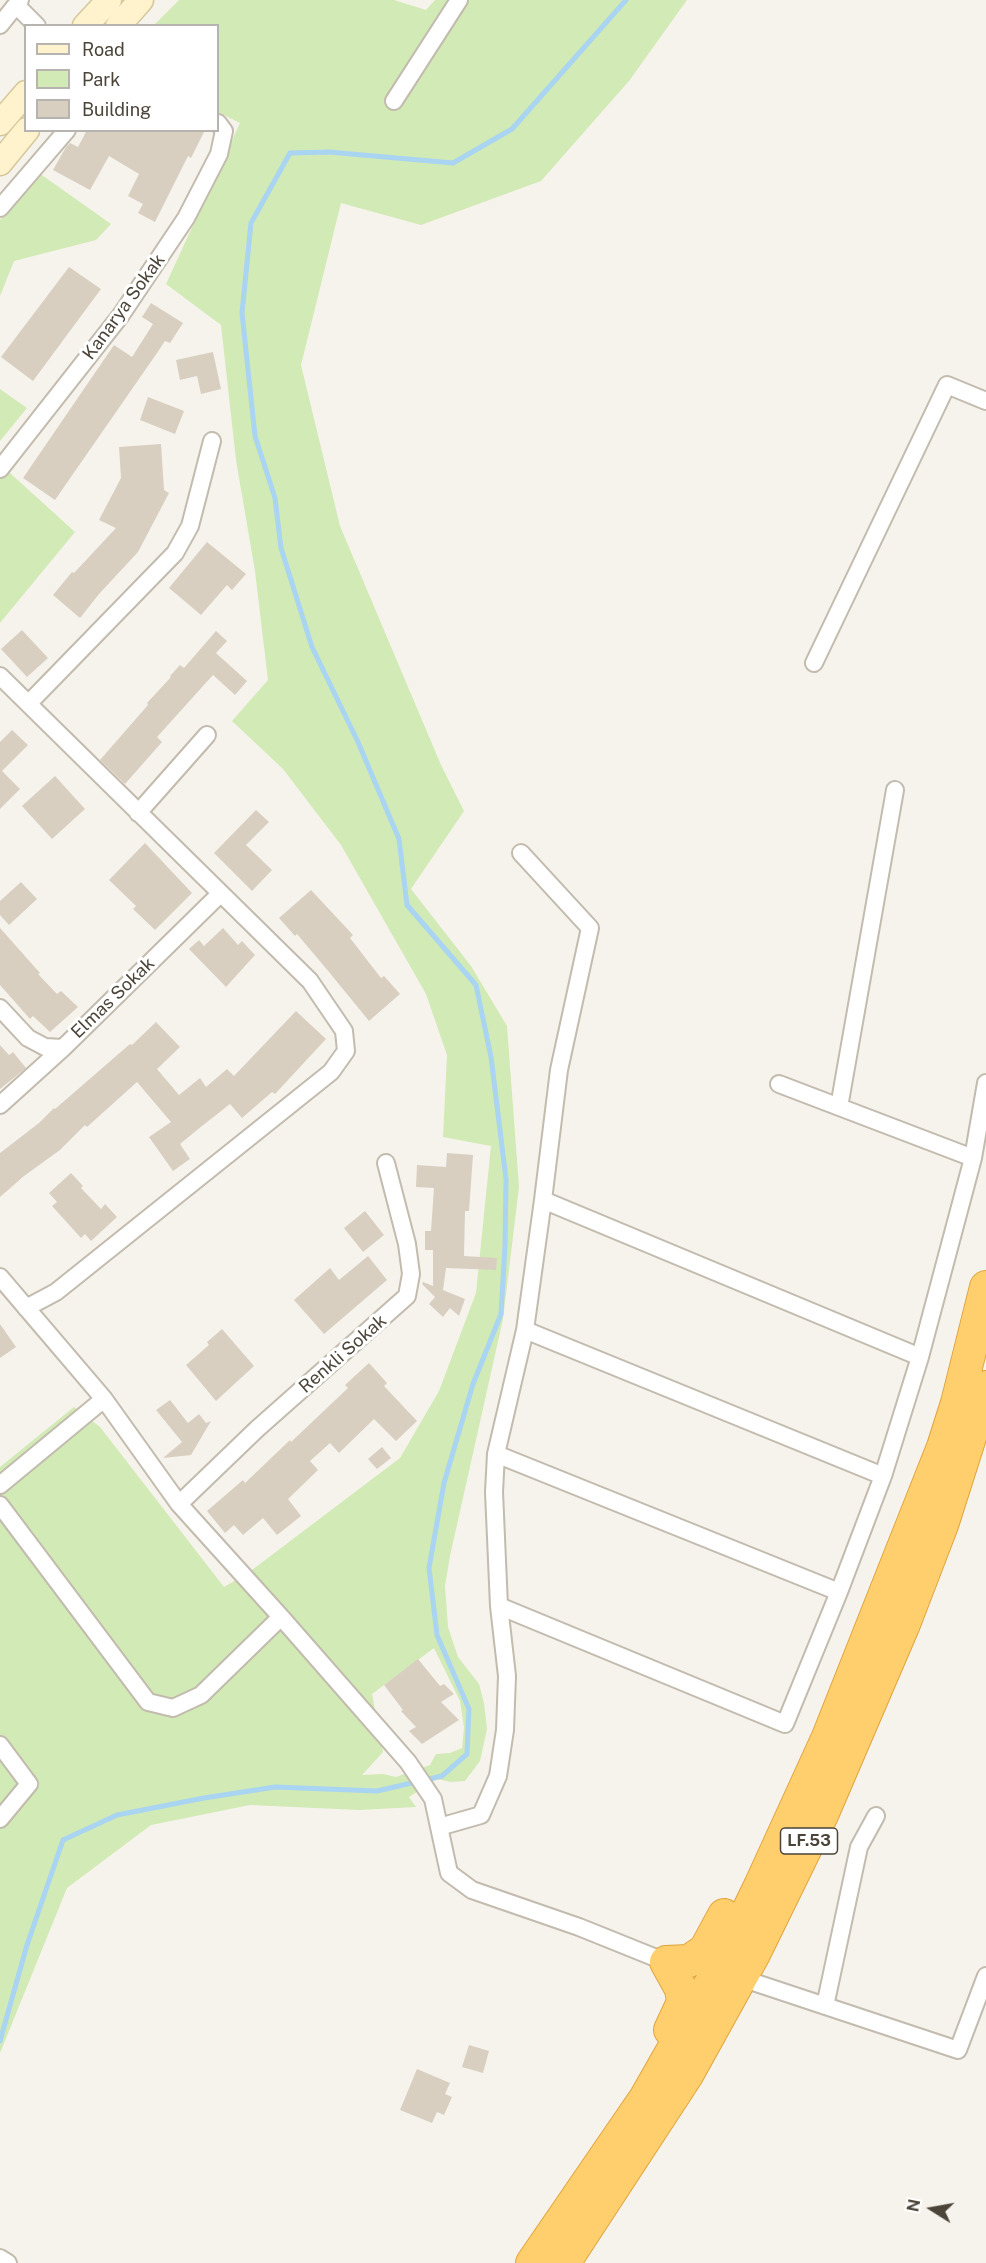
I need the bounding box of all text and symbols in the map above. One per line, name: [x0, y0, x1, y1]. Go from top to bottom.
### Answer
legend: [24, 24, 219, 132]
text: Road: [82, 39, 125, 60]
text: Park: [82, 69, 120, 90]
text: Building: [82, 99, 151, 120]
street label: Kanarya Sokak: [78, 250, 170, 364]
street label: Elmas Sokak: [67, 953, 159, 1043]
street label: Renkli Sokak: [295, 1310, 391, 1398]
road number: LF.53: [780, 1828, 838, 1854]
north arrow: [902, 2179, 962, 2239]
text: N: [903, 2198, 924, 2213]

